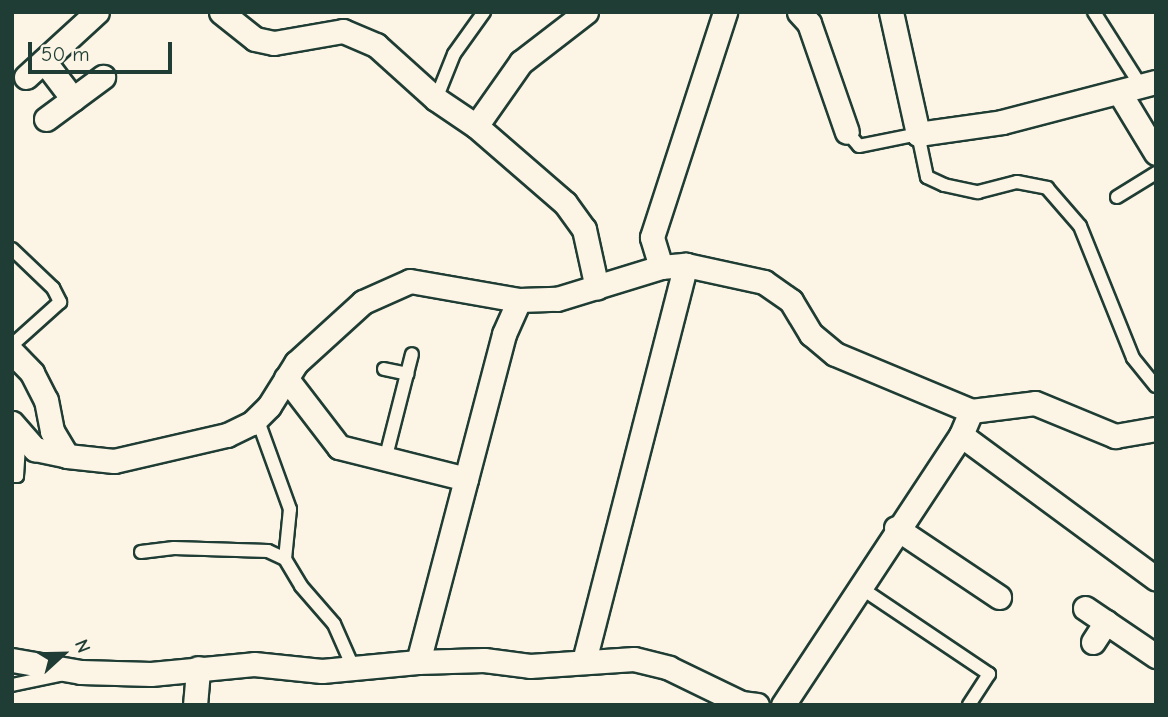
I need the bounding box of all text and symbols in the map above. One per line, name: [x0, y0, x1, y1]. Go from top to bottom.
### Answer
scale bar: [32, 28, 175, 72]
text: 50 m: [41, 42, 90, 66]
north arrow: [28, 619, 98, 689]
text: N: [70, 636, 95, 656]

